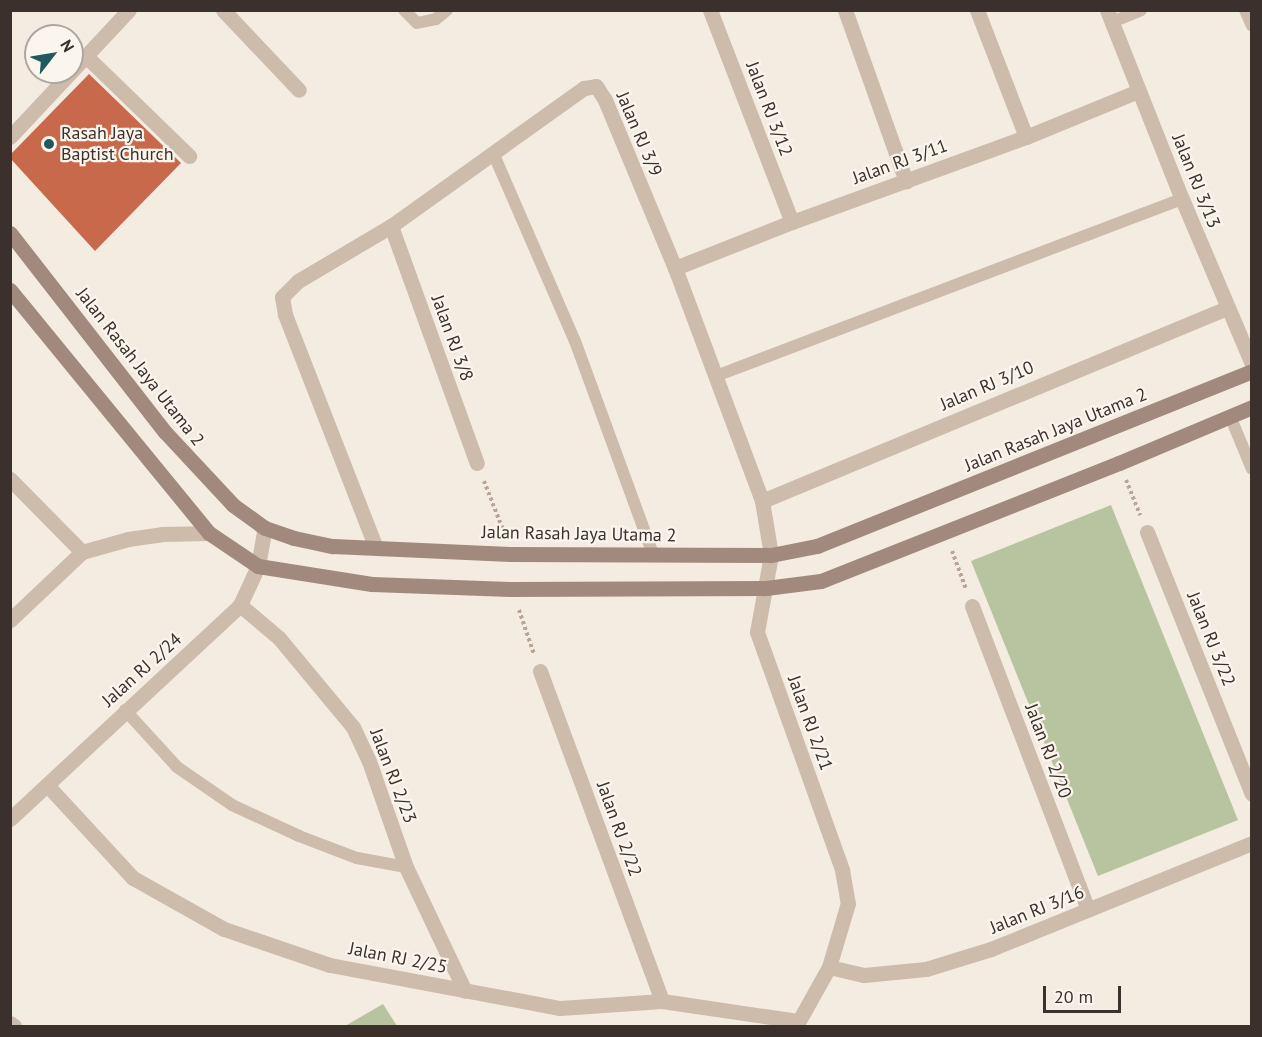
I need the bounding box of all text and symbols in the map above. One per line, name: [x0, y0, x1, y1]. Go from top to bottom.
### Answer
north arrow: [24, 24, 84, 84]
text: N: [56, 36, 79, 55]
street label: Jalan RJ 3/12: [741, 59, 797, 159]
street label: Jalan RJ 3/9: [612, 88, 666, 180]
place label: Rasah Jaya Baptist Church: [61, 123, 173, 166]
street label: Jalan RJ 3/13: [1167, 131, 1225, 231]
street label: Jalan RJ 3/11: [850, 135, 950, 189]
marker: Rasah Jaya Baptist Church: [42, 137, 56, 151]
street label: Jalan Rasah Jaya Utama 2: [72, 284, 208, 450]
street label: Jalan RJ 3/8: [427, 292, 477, 384]
street label: Jalan RJ 3/10: [937, 357, 1037, 415]
street label: Jalan Rasah Jaya Utama 2: [962, 383, 1150, 477]
street label: Jalan Rasah Jaya Utama 2: [481, 522, 677, 546]
street label: Jalan RJ 3/22: [1182, 589, 1240, 689]
street label: Jalan RJ 2/24: [98, 629, 186, 711]
street label: Jalan RJ 2/21: [783, 673, 837, 773]
street label: Jalan RJ 2/20: [1020, 701, 1076, 801]
street label: Jalan RJ 2/23: [365, 726, 421, 826]
street label: Jalan RJ 2/22: [592, 779, 646, 879]
street label: Jalan RJ 3/16: [987, 881, 1087, 939]
street label: Jalan RJ 2/25: [347, 938, 449, 978]
scale bar: [1046, 974, 1124, 1012]
text: 20 m: [1054, 985, 1093, 1008]

